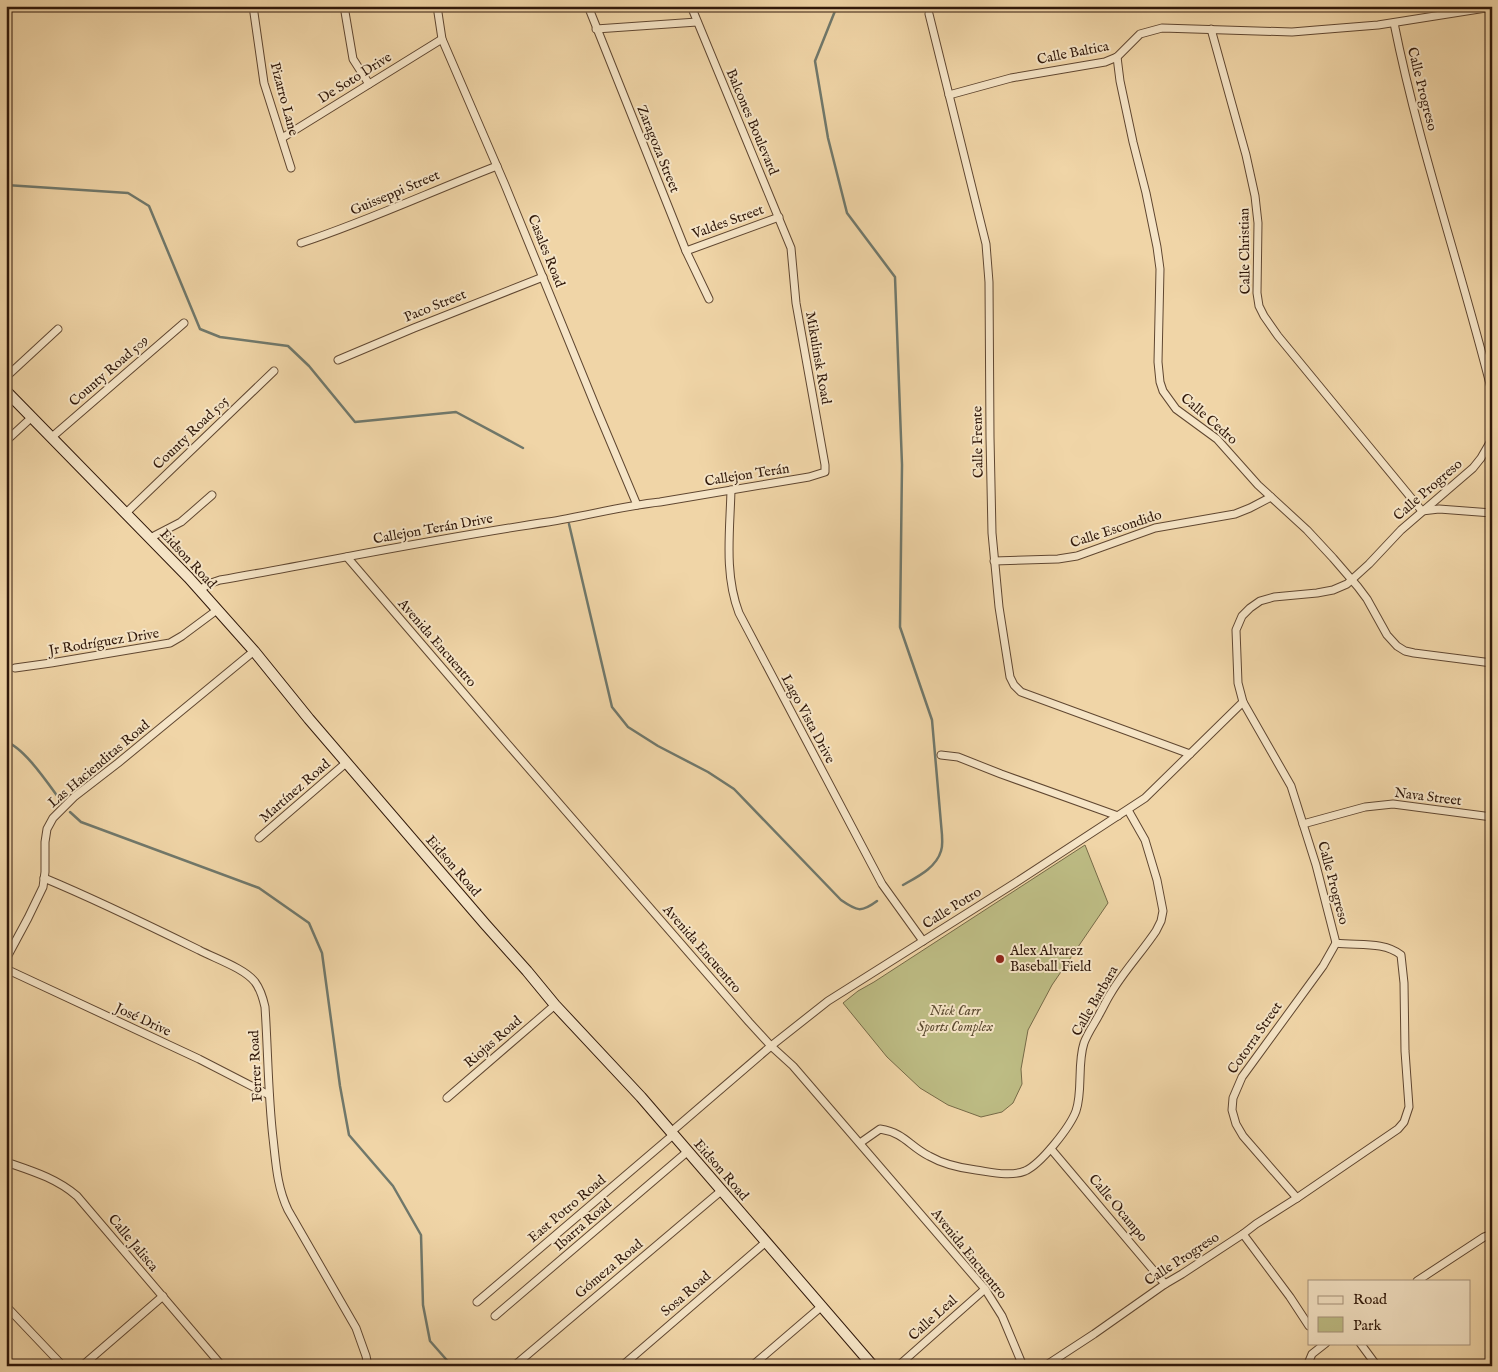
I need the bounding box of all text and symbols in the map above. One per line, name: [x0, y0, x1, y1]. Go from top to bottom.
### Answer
street label: Calle Baltica: [1036, 37, 1111, 69]
street label: Calle Progreso: [1403, 45, 1441, 133]
street label: De Soto Drive: [315, 48, 396, 108]
street label: Pizarro Lane: [266, 60, 303, 138]
street label: Balcones Boulevard: [722, 66, 783, 178]
street label: Zaragoza Street: [632, 103, 684, 195]
street label: Guisseppi Street: [348, 166, 442, 220]
street label: Valdes Street: [689, 201, 766, 244]
street label: Calle Christian: [1235, 207, 1255, 294]
street label: Casales Road: [523, 212, 569, 290]
street label: Paco Street: [401, 285, 469, 327]
street label: Mikulinsk Road: [801, 310, 835, 406]
street label: County Road 509: [65, 332, 153, 410]
street label: Calle Cedro: [1177, 389, 1242, 449]
street label: County Road 505: [149, 392, 233, 474]
street label: Calle Frente: [968, 405, 988, 478]
street label: Calle Progreso: [1390, 455, 1467, 525]
street label: Callejon Terán: [703, 459, 791, 491]
street label: Calle Escondido: [1068, 506, 1164, 552]
street label: Callejon Terán Drive: [372, 510, 495, 548]
street label: Eidson Road: [156, 525, 221, 593]
street label: Avenida Encuentro: [393, 594, 481, 691]
street label: Jr Rodríguez Drive: [46, 624, 161, 660]
street label: Lago Vista Drive: [777, 671, 839, 767]
street label: Las Hacienditas Road: [44, 716, 154, 812]
street label: Martínez Road: [256, 755, 335, 827]
street label: Nava Street: [1393, 784, 1463, 810]
street label: Eidson Road: [421, 832, 485, 901]
street label: Calle Progreso: [1313, 839, 1353, 927]
street label: Calle Potro: [919, 883, 985, 933]
street label: Avenida Encuentro: [658, 900, 746, 997]
place label: Alex Alvarez Baseball Field: [1009, 942, 1092, 976]
marker: Alex Alvarez Baseball Field: [994, 953, 1006, 965]
street label: Calle Barbara: [1068, 962, 1123, 1039]
street label: José Drive: [110, 998, 174, 1041]
street label: Cotorra Street: [1224, 998, 1287, 1078]
park label: Nick Carr Sports Complex: [917, 1002, 993, 1036]
street label: Riojas Road: [460, 1012, 526, 1072]
street label: Ferrer Road: [245, 1029, 267, 1102]
street label: Eidson Road: [689, 1136, 753, 1205]
street label: East Potro Road: [524, 1171, 610, 1247]
street label: Calle Ocampo: [1085, 1171, 1152, 1246]
street label: Ibarra Road: [550, 1195, 616, 1255]
street label: Avenida Encuentro: [926, 1204, 1011, 1303]
street label: Calle Jalisca: [104, 1211, 163, 1276]
street label: Calle Progreso: [1141, 1228, 1223, 1290]
street label: Gómeza Road: [571, 1235, 647, 1303]
street label: Sosa Road: [657, 1267, 715, 1321]
legend: [1308, 1280, 1470, 1344]
text: Road: [1353, 1290, 1388, 1309]
street label: Calle Leal: [905, 1291, 961, 1345]
text: Park: [1353, 1316, 1383, 1335]

